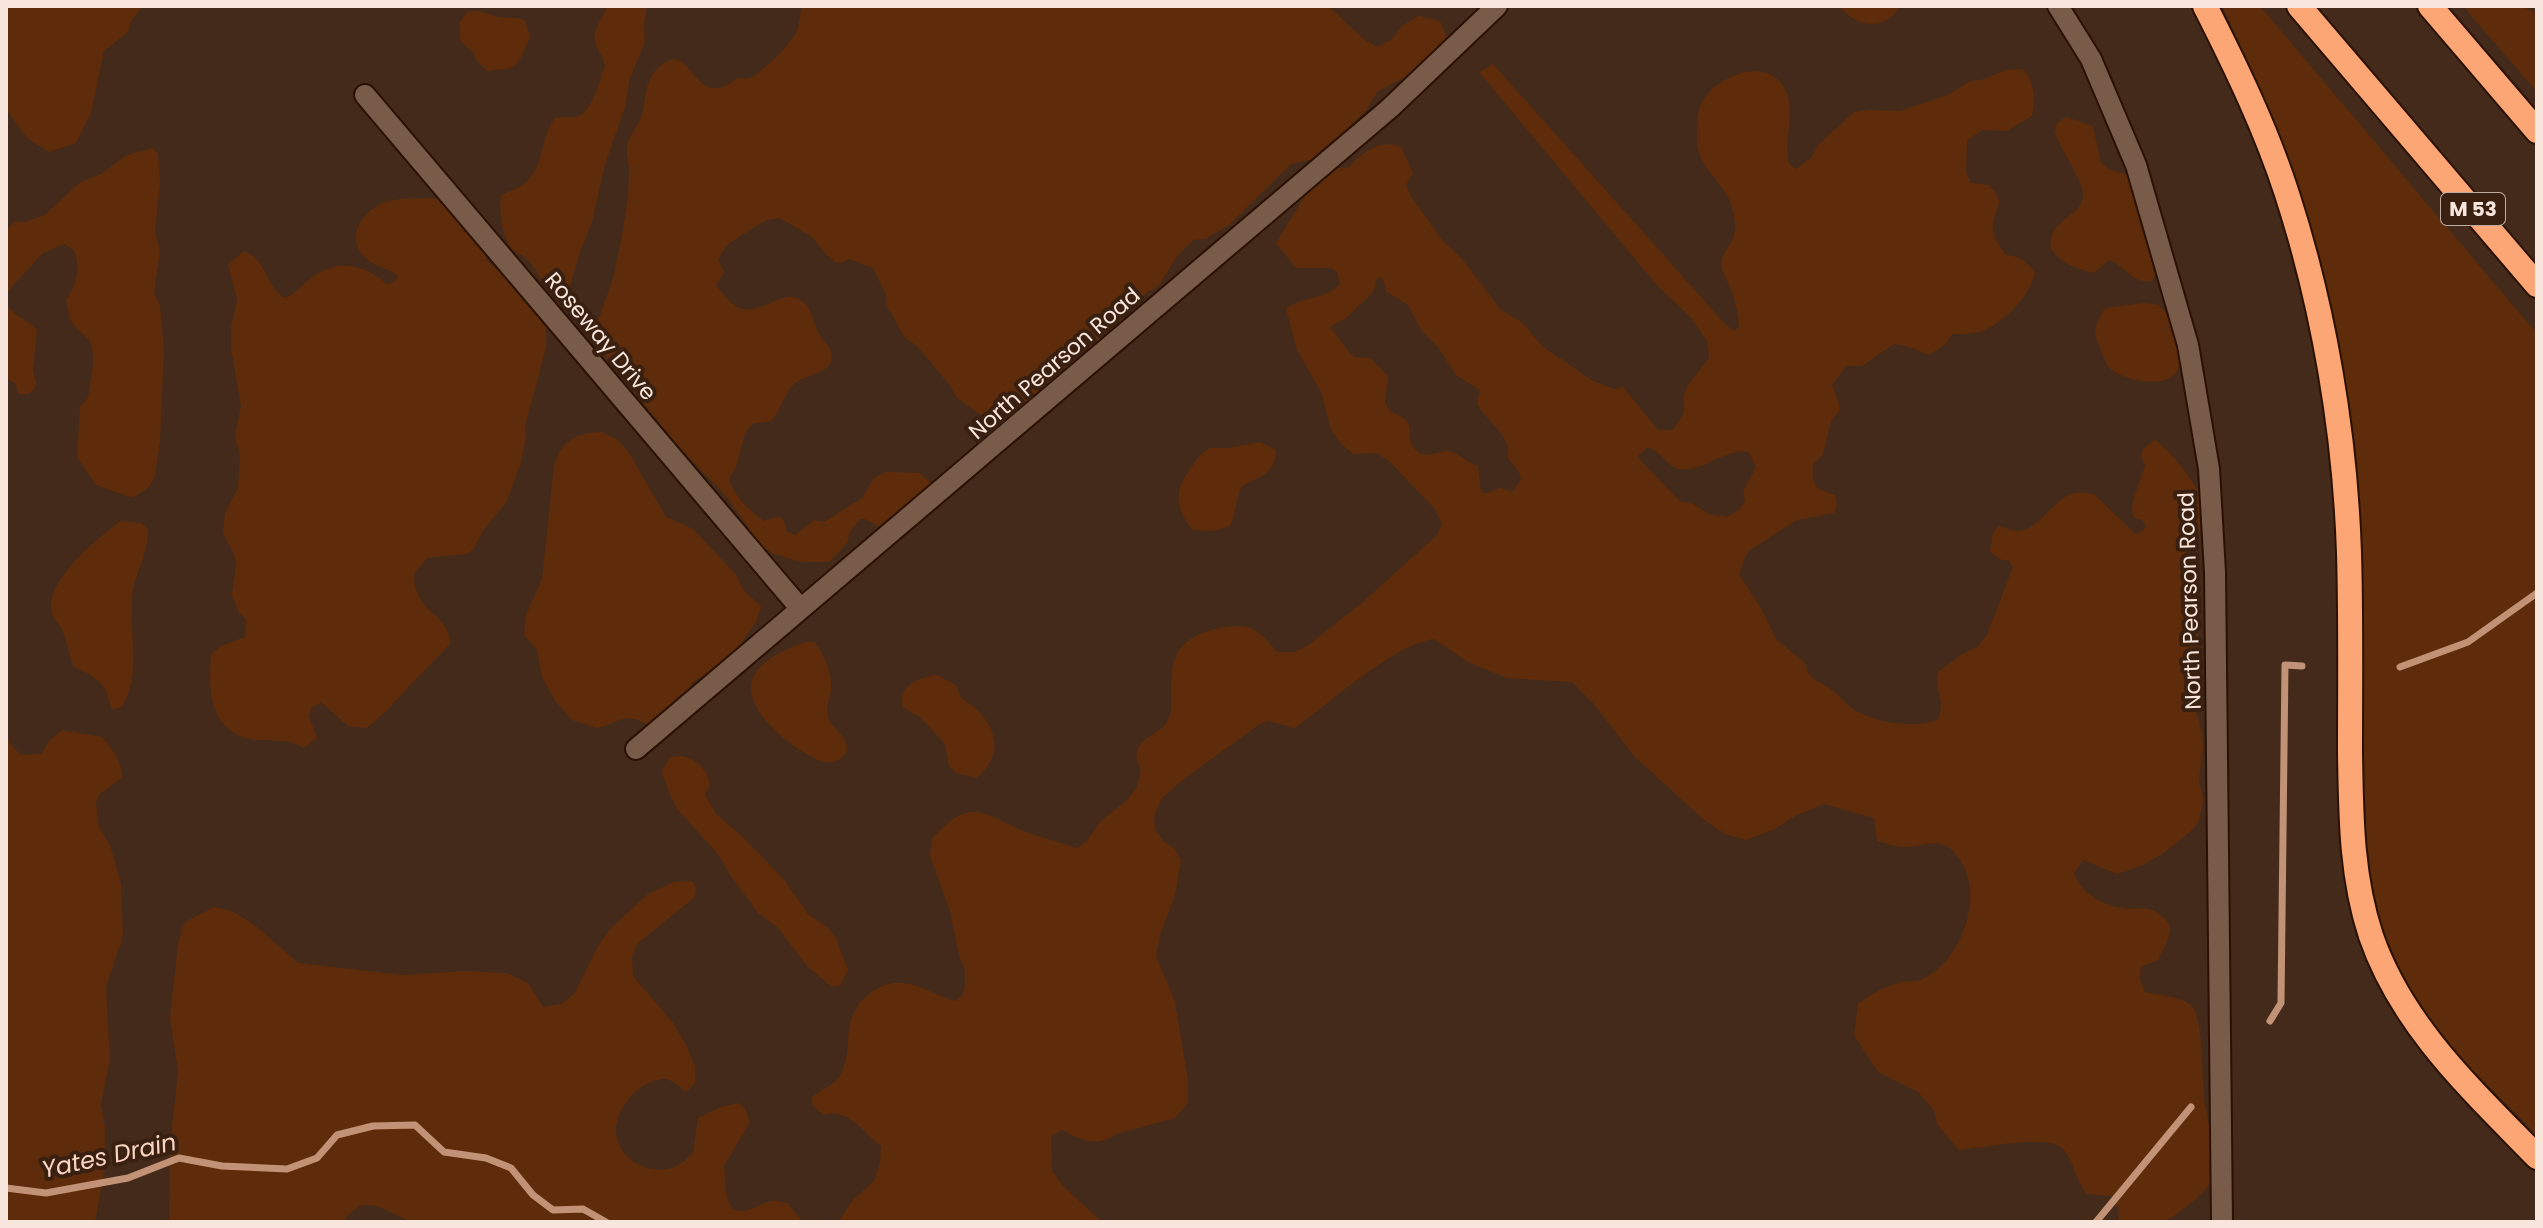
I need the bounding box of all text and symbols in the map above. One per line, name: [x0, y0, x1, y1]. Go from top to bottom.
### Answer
road number: M 53: [2441, 193, 2505, 225]
street label: Roseway Drive: [538, 265, 664, 407]
street label: North Pearson Road: [962, 280, 1147, 447]
street label: North Pearson Road: [2170, 492, 2209, 710]
water label: Yates Drain: [38, 1125, 179, 1186]

